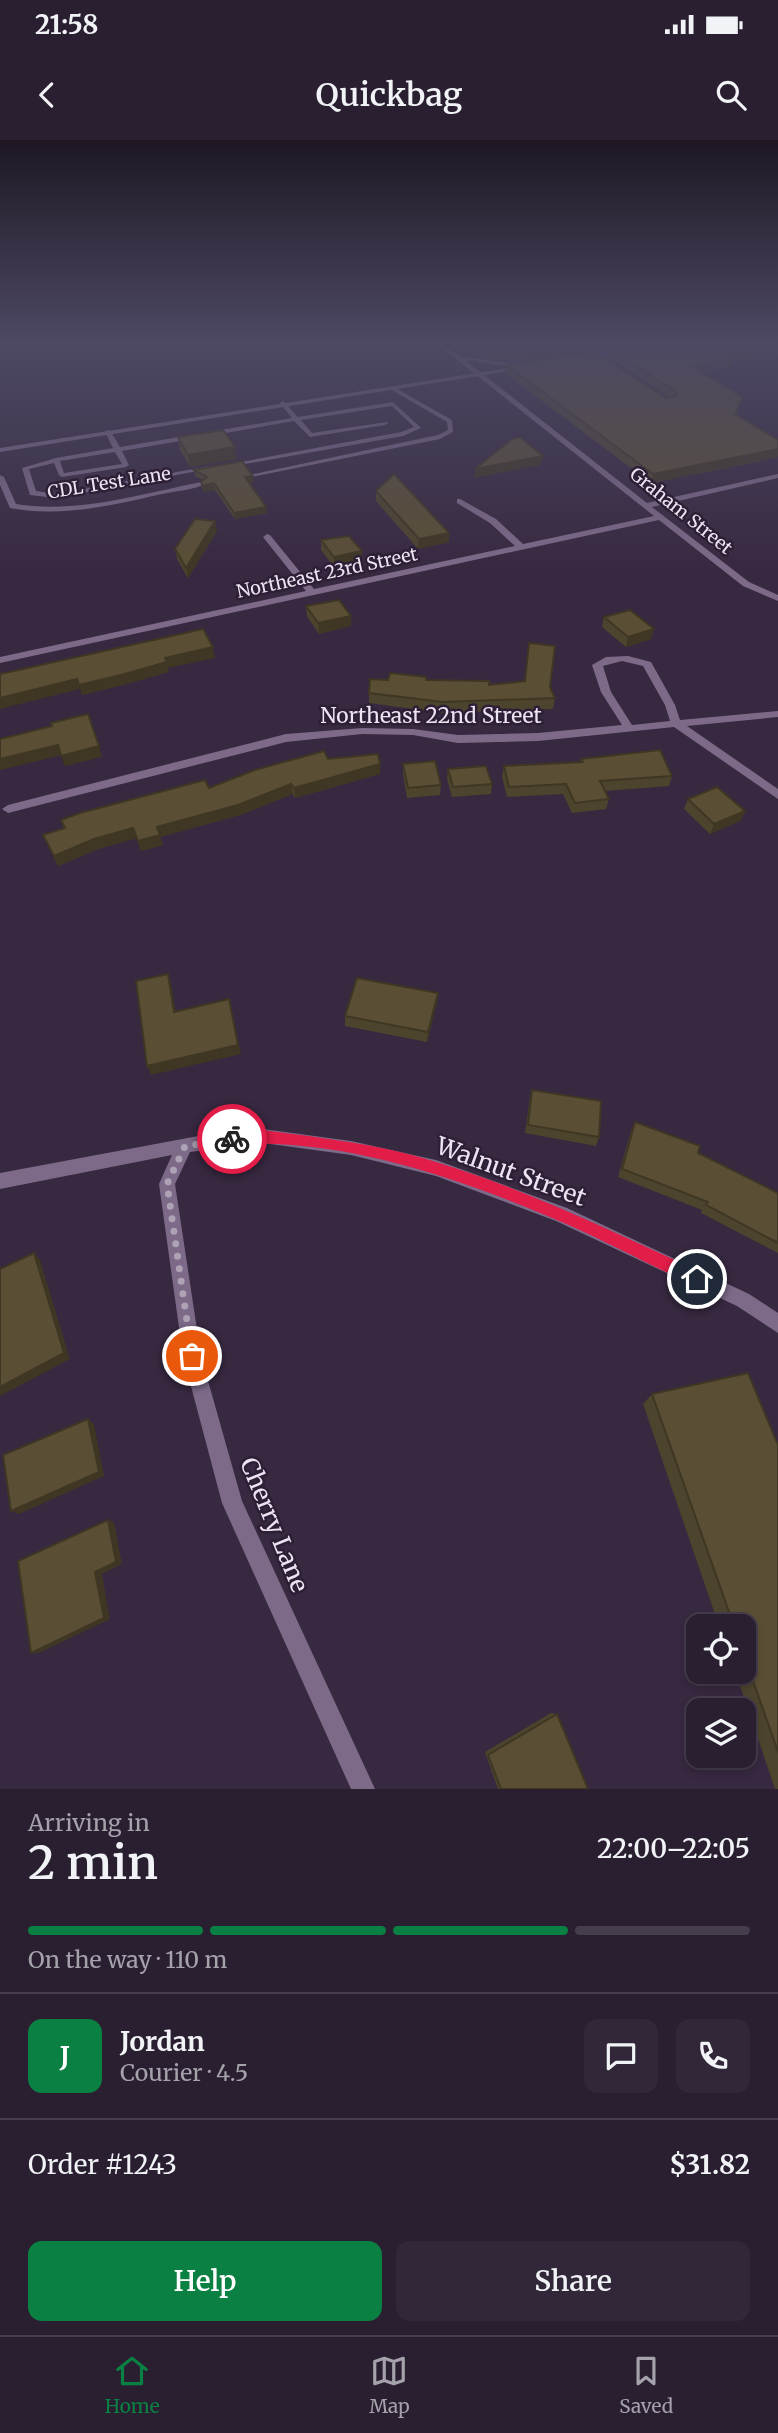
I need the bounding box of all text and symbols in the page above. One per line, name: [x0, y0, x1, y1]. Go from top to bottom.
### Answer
text: 21:58: [35, 8, 99, 41]
text: Quickbag: [316, 75, 462, 115]
icon: back: [28, 76, 66, 114]
icon: search: [712, 76, 750, 114]
street label: CDL Test Lane: [46, 461, 172, 504]
street label: Graham Street: [625, 462, 737, 559]
street label: Northeast 23rd Street: [234, 542, 419, 603]
street label: Northeast 22nd Street: [320, 702, 542, 729]
courier: [197, 1104, 267, 1174]
icon: bike: [213, 1120, 251, 1158]
street label: Walnut Street: [431, 1130, 591, 1213]
pin: [667, 1249, 727, 1309]
icon: home: [678, 1260, 716, 1298]
pin: [162, 1326, 222, 1386]
icon: bag: [173, 1337, 211, 1375]
street label: Cherry Lane: [233, 1453, 316, 1597]
map controls: [686, 1614, 756, 1768]
button: locate: [686, 1614, 756, 1684]
button: layers: [686, 1698, 756, 1768]
text: Arriving in: [28, 1808, 150, 1837]
text: 22:00–22:05: [597, 1832, 750, 1865]
text: 2 min: [28, 1834, 158, 1892]
text: On the way · 110 m: [28, 1945, 227, 1974]
button: chat: [584, 2019, 658, 2093]
button: phone: [676, 2019, 750, 2093]
text: Jordan: [120, 2025, 205, 2058]
text: J: [60, 2040, 70, 2073]
text: Courier · 4.5: [120, 2058, 248, 2087]
text: Order #1243: [28, 2148, 177, 2181]
text: $31.82: [669, 2148, 750, 2181]
button: Help: [28, 2241, 382, 2321]
button: Share: [396, 2241, 750, 2321]
tab: Home: [105, 2352, 160, 2418]
tab: Map: [369, 2352, 410, 2418]
tab: Saved: [619, 2352, 673, 2418]

